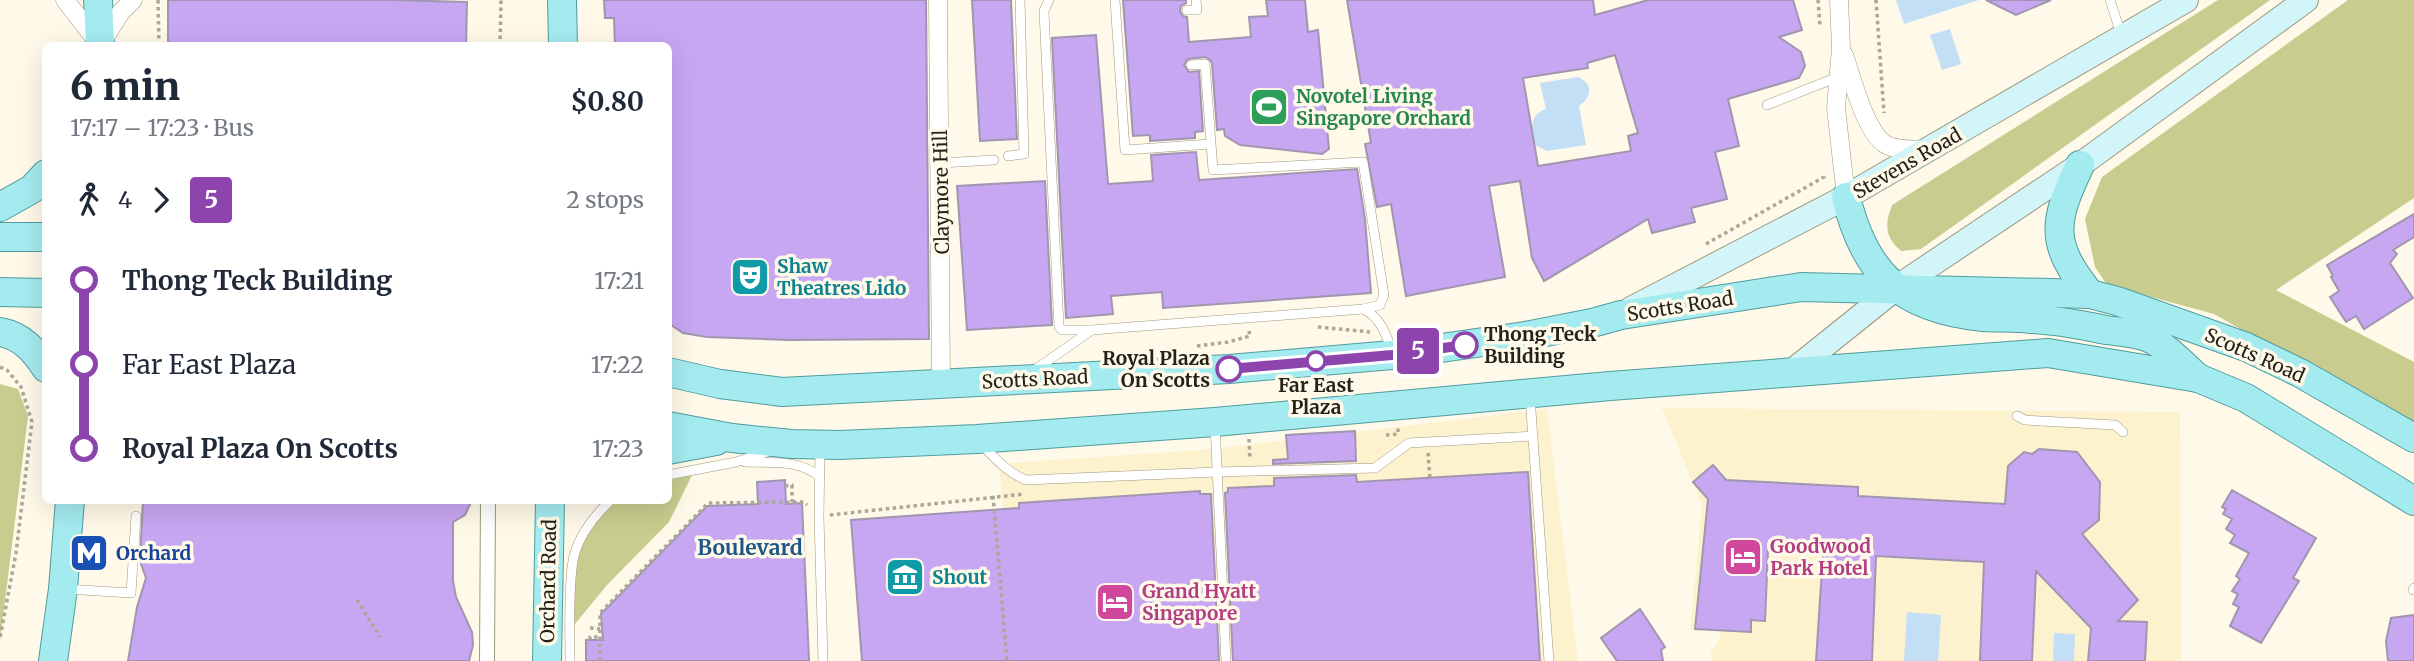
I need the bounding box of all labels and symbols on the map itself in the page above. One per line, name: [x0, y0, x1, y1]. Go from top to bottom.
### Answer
place label: Novotel Living Singapore Orchard: [1296, 84, 1471, 130]
sports icon: Novotel Living Singapore Orchard: [1248, 86, 1290, 128]
street label: Stevens Road: [1848, 122, 1966, 204]
street label: Claymore Hill: [928, 129, 954, 255]
place label: Shaw Theatres Lido: [777, 254, 906, 300]
theatre icon: Shaw Theatres Lido: [729, 256, 771, 298]
street label: Scotts Road: [1625, 286, 1735, 326]
place label: Thong Teck Building: [1484, 322, 1597, 368]
street label: Scotts Road: [2201, 322, 2309, 388]
line badge: 5: [1395, 328, 1441, 374]
marker: Thong Teck Building: [1452, 332, 1478, 358]
place label: Royal Plaza On Scotts: [1102, 346, 1210, 392]
marker: Far East Plaza: [1306, 351, 1326, 371]
marker: Royal Plaza On Scotts: [1216, 356, 1242, 382]
street label: Scotts Road: [981, 364, 1089, 394]
place label: Far East Plaza: [1278, 373, 1354, 419]
street label: Orchard Road: [535, 519, 561, 643]
metro station icon: Orchard: [68, 532, 110, 574]
district label: Boulevard: [697, 534, 803, 561]
place label: Goodwood Park Hotel: [1770, 534, 1871, 580]
hotel icon: Goodwood Park Hotel: [1722, 536, 1764, 578]
place label: Orchard: [116, 541, 192, 565]
museum icon: Shout: [884, 556, 926, 598]
place label: Shout: [932, 565, 987, 589]
place label: Grand Hyatt Singapore: [1142, 579, 1256, 625]
hotel icon: Grand Hyatt Singapore: [1094, 581, 1136, 623]

